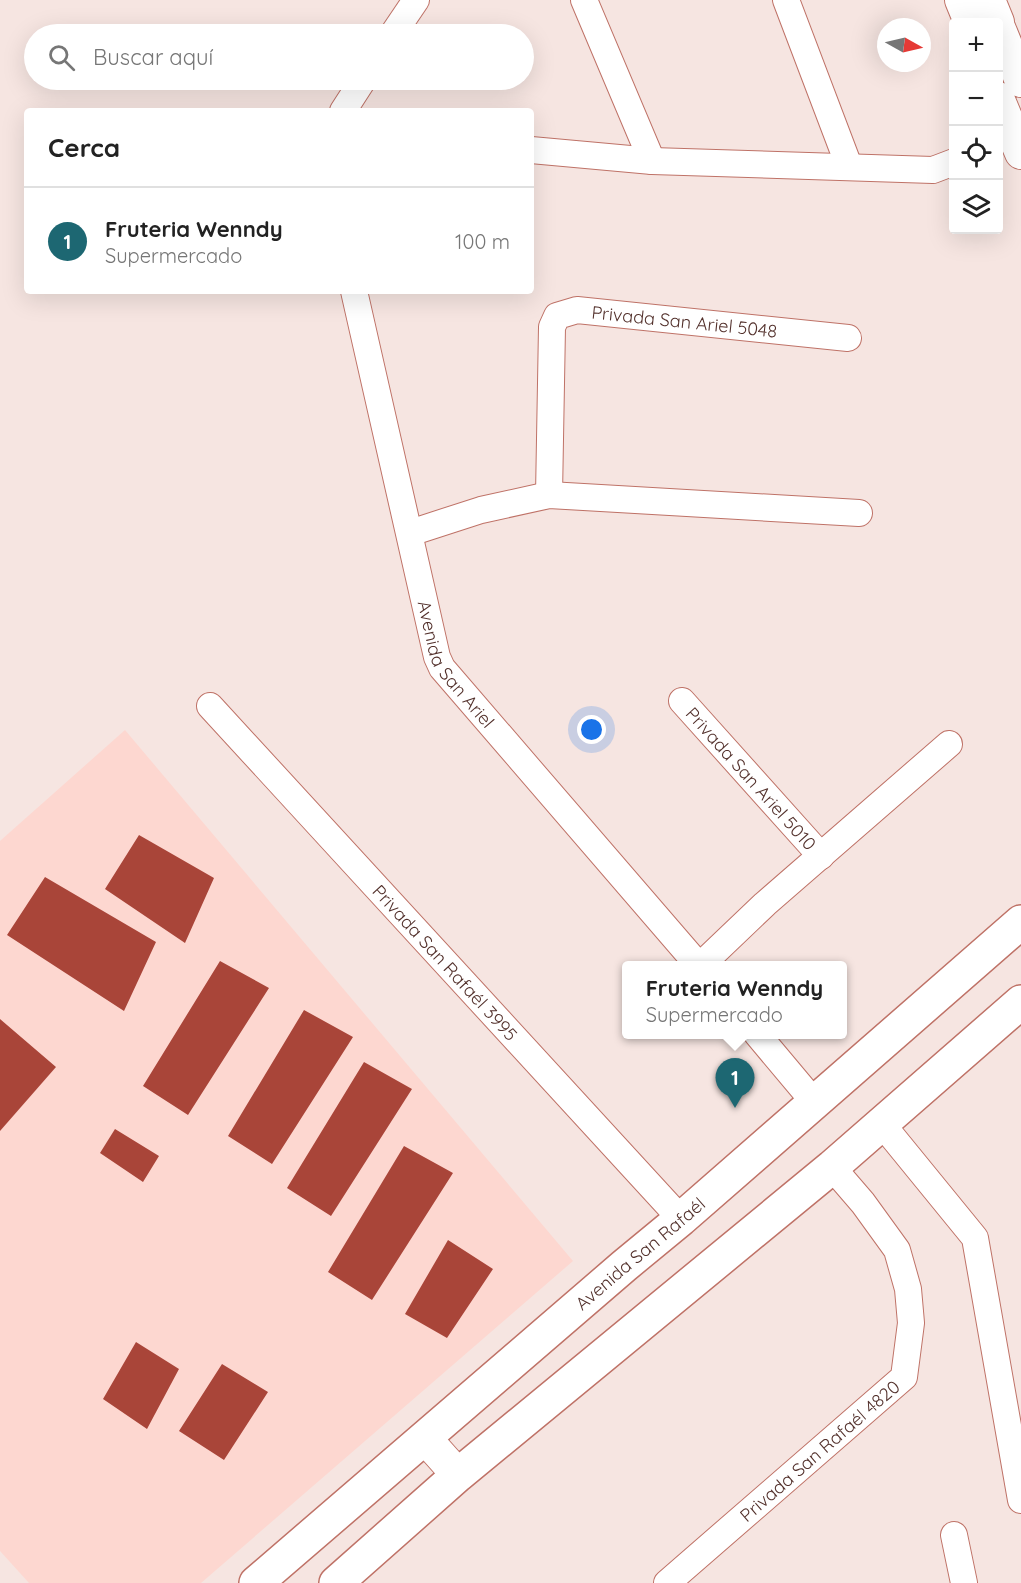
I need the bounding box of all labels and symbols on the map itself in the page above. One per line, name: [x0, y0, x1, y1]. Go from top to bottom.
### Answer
north arrow: [877, 18, 931, 72]
street label: Privada San Ariel 5048: [590, 300, 778, 342]
street label: Avenida San Ariel: [413, 598, 500, 732]
street label: Privada San Ariel 5010: [681, 702, 822, 855]
your location: [577, 715, 606, 744]
street label: Privada San Rafaél 3995: [368, 879, 523, 1045]
pin: 1: [716, 1058, 754, 1108]
street label: Avenida San Rafaél: [570, 1192, 710, 1315]
street label: Privada San Rafaél 4820: [735, 1375, 904, 1526]

